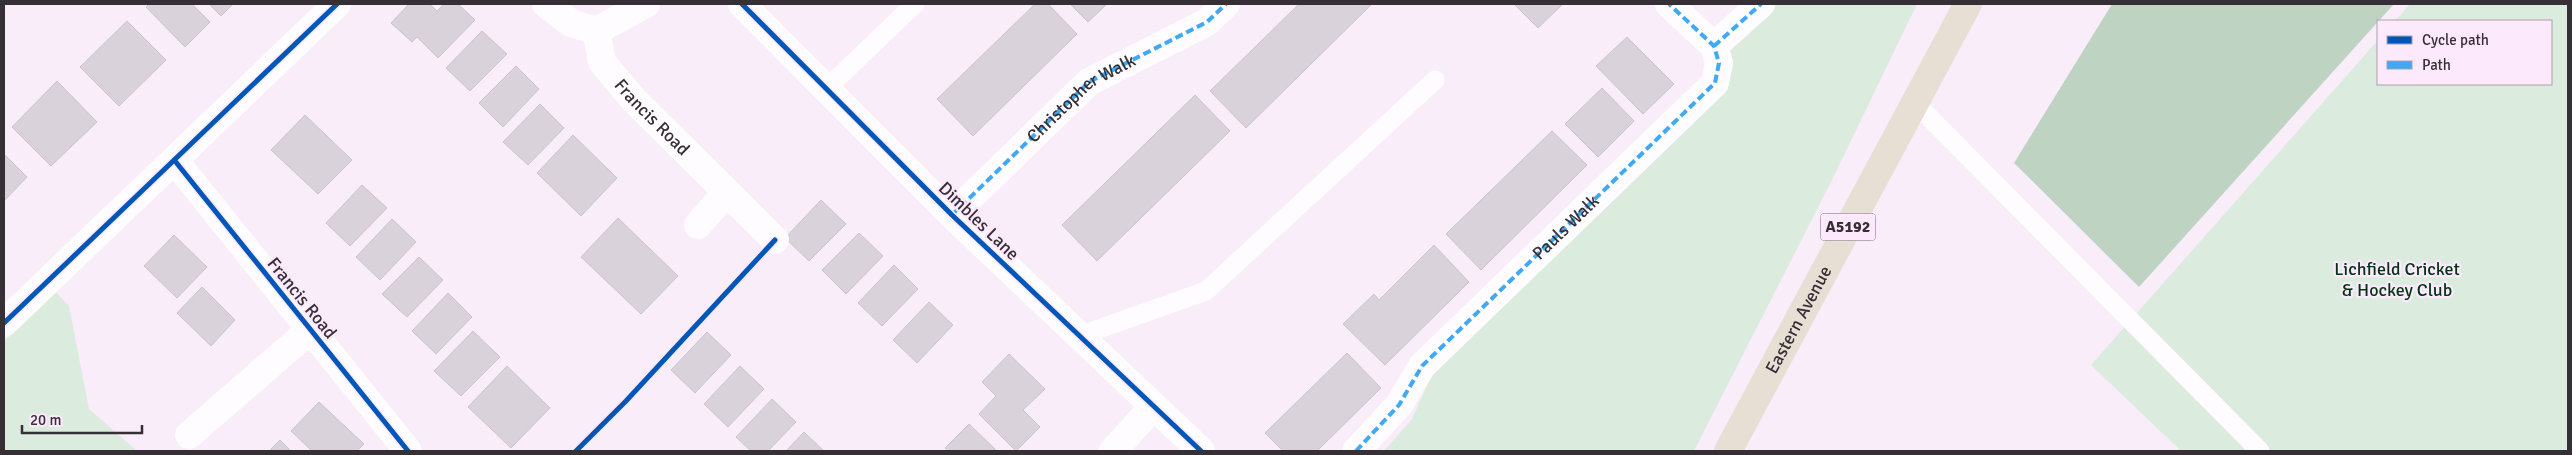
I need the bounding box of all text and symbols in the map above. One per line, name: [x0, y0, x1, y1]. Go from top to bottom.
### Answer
legend: [2377, 20, 2552, 85]
text: Cycle path: [2422, 31, 2489, 49]
street label: Christopher Walk: [1022, 49, 1139, 147]
text: Path: [2422, 56, 2451, 74]
street label: Francis Road: [610, 74, 694, 160]
street label: Dimbles Lane: [934, 177, 1024, 265]
street label: Pauls Walk: [1528, 190, 1604, 264]
road number: A5192: [1820, 213, 1876, 240]
street label: Francis Road: [263, 253, 341, 343]
park label: Lichfield Cricket & Hockey Club: [2334, 258, 2460, 301]
street label: Eastern Avenue: [1761, 262, 1836, 377]
scale bar: [22, 402, 142, 434]
text: 20 m: [30, 411, 61, 429]

